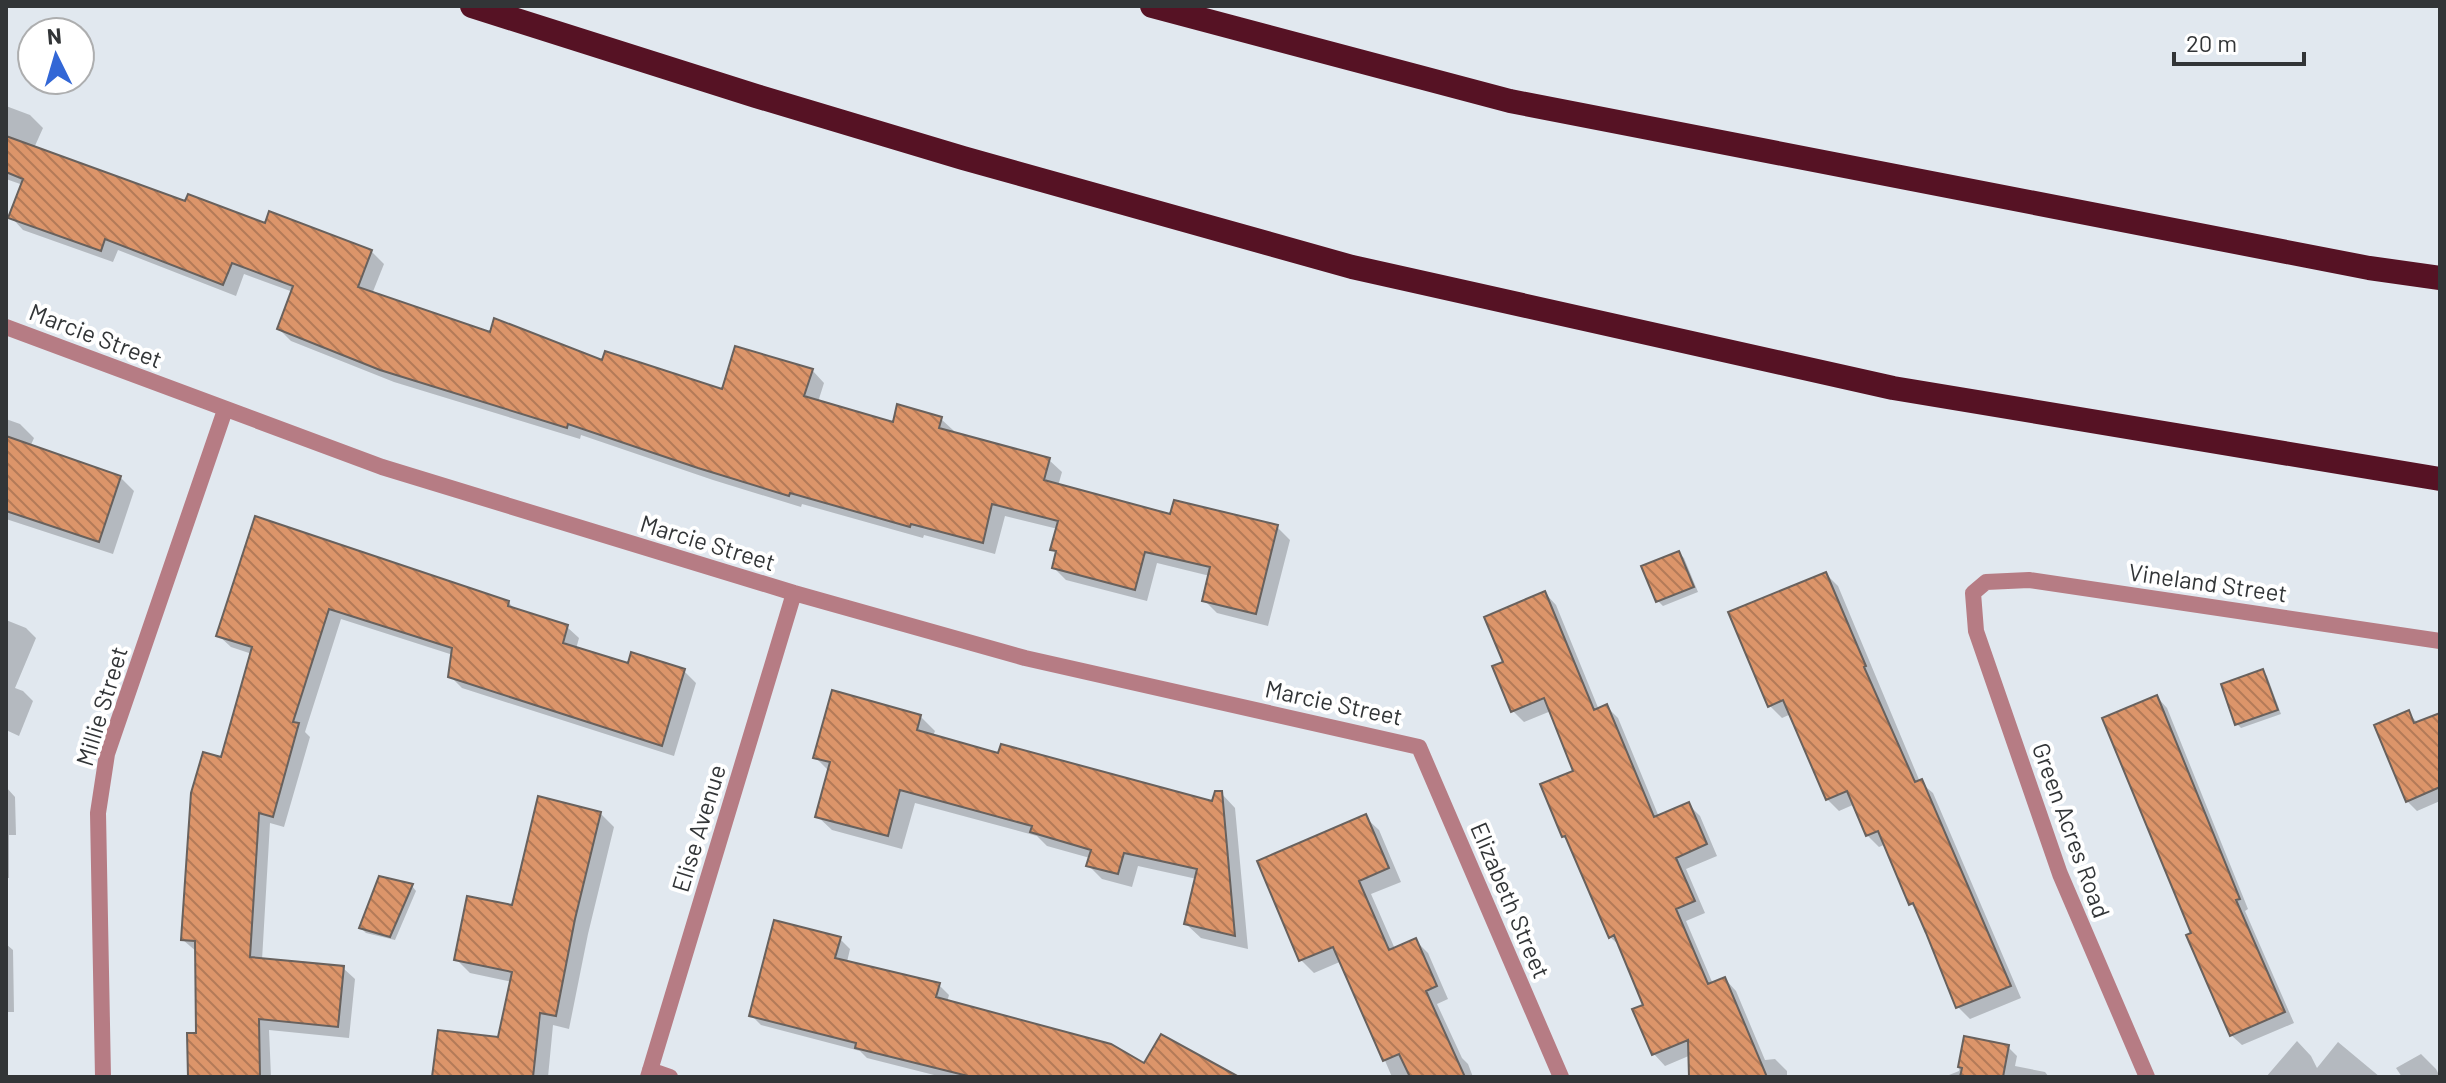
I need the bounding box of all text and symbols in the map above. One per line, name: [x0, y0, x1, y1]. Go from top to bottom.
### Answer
north arrow: [16, 16, 96, 96]
scale bar: [2174, 16, 2304, 66]
text: N: [46, 21, 63, 49]
text: 20 m: [2186, 28, 2237, 57]
street label: Marcie Street: [26, 296, 166, 374]
street label: Marcie Street: [637, 508, 779, 576]
street label: Vineland Street: [2127, 557, 2289, 607]
street label: Millie Street: [69, 643, 133, 769]
street label: Marcie Street: [1263, 673, 1405, 731]
street label: Green Acres Road: [2027, 739, 2117, 921]
street label: Elise Avenue: [665, 761, 731, 895]
street label: Elizabeth Street: [1465, 818, 1557, 982]

